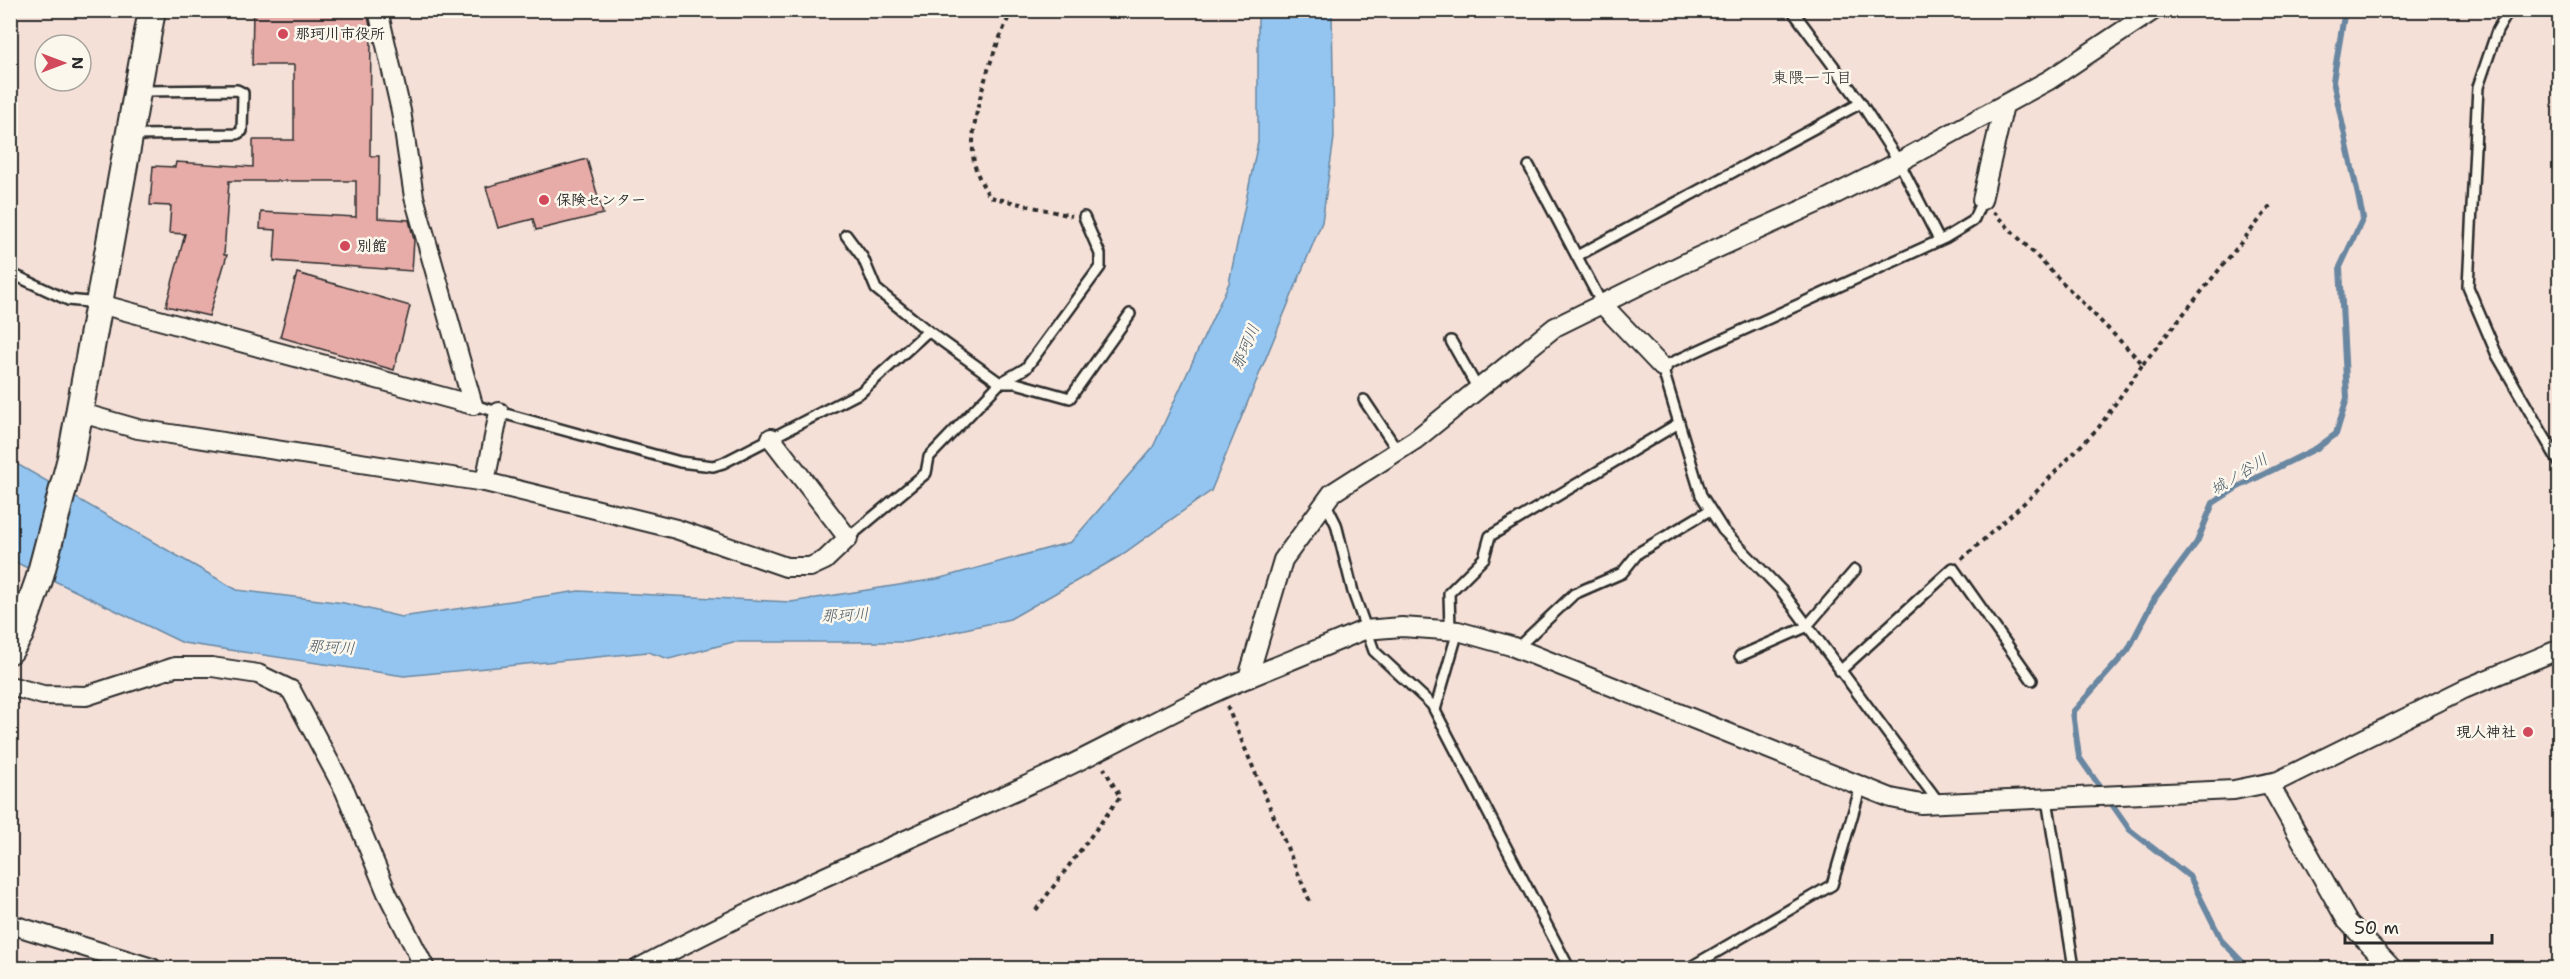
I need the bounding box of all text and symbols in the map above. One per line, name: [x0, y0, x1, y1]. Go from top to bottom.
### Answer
place label: 那珂川市役所: [295, 24, 385, 44]
marker: 那珂川市役所: [276, 27, 290, 41]
north arrow: [33, 33, 93, 93]
text: N: [67, 57, 88, 69]
district label: 東隈一丁目: [1772, 67, 1852, 88]
place label: 保険センター: [556, 190, 646, 210]
marker: 保険センター: [537, 193, 551, 207]
place label: 別館: [357, 236, 387, 256]
marker: 別館: [338, 239, 352, 253]
water label: 那珂川: [1226, 321, 1264, 373]
water label: 城ノ谷川: [2206, 449, 2272, 499]
water label: 那珂川: [820, 603, 870, 627]
water label: 那珂川: [306, 635, 356, 659]
place label: 現人神社: [2456, 722, 2516, 742]
marker: 現人神社: [2521, 725, 2535, 739]
scale bar: [2345, 907, 2492, 945]
text: 50 m: [2354, 916, 2399, 940]

